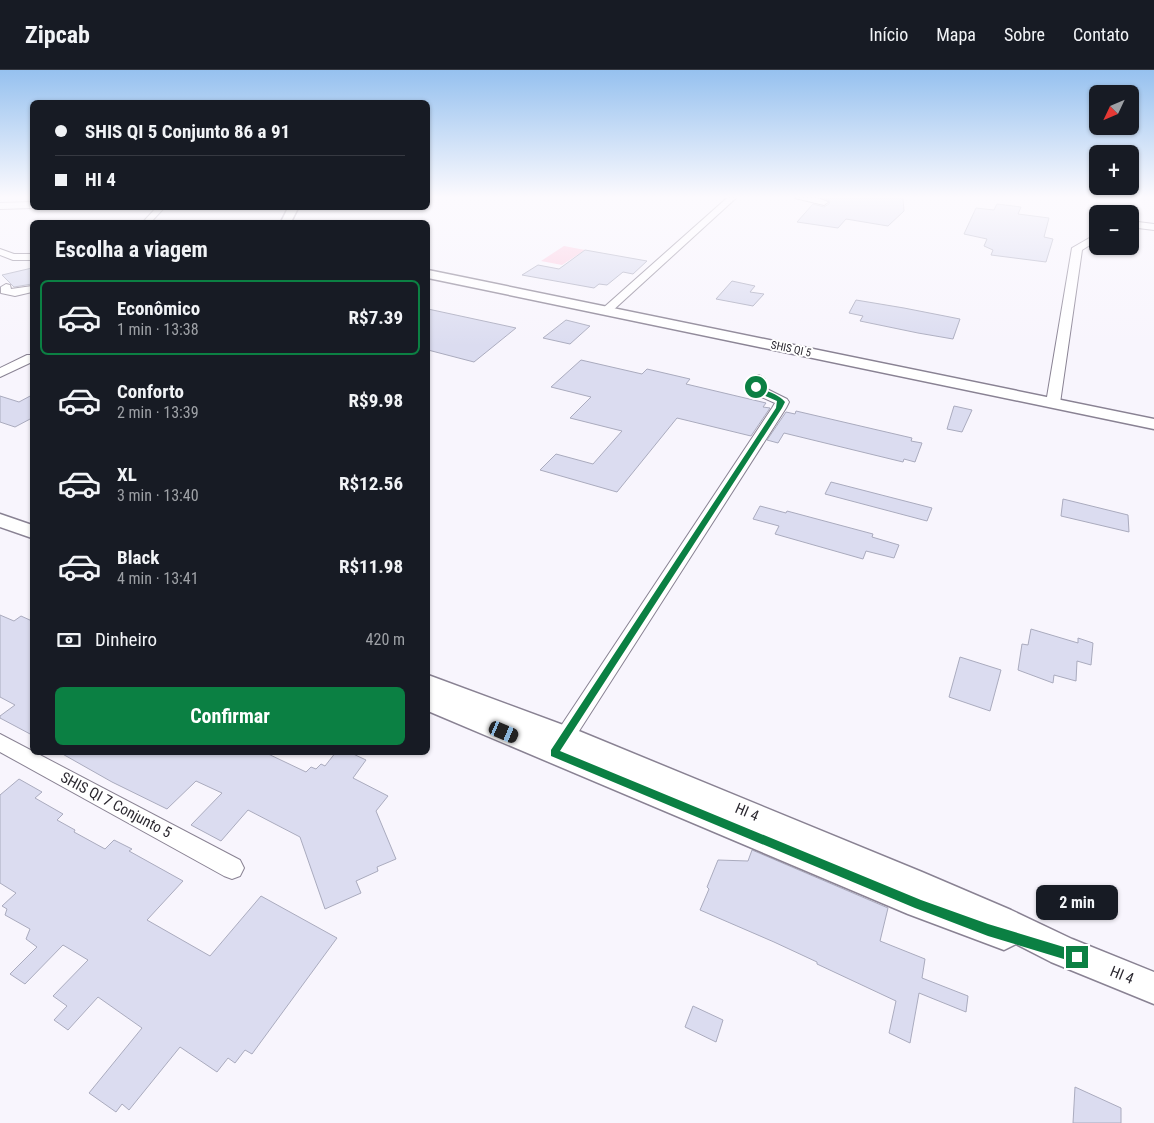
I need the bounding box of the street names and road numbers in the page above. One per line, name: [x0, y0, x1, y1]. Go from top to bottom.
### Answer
street label: SHIS QI 5: [770, 338, 812, 360]
street label: SHIS QI 7 Conjunto 5: [57, 768, 175, 842]
street label: HI 4: [732, 799, 762, 825]
street label: HI 4: [1108, 962, 1136, 988]

